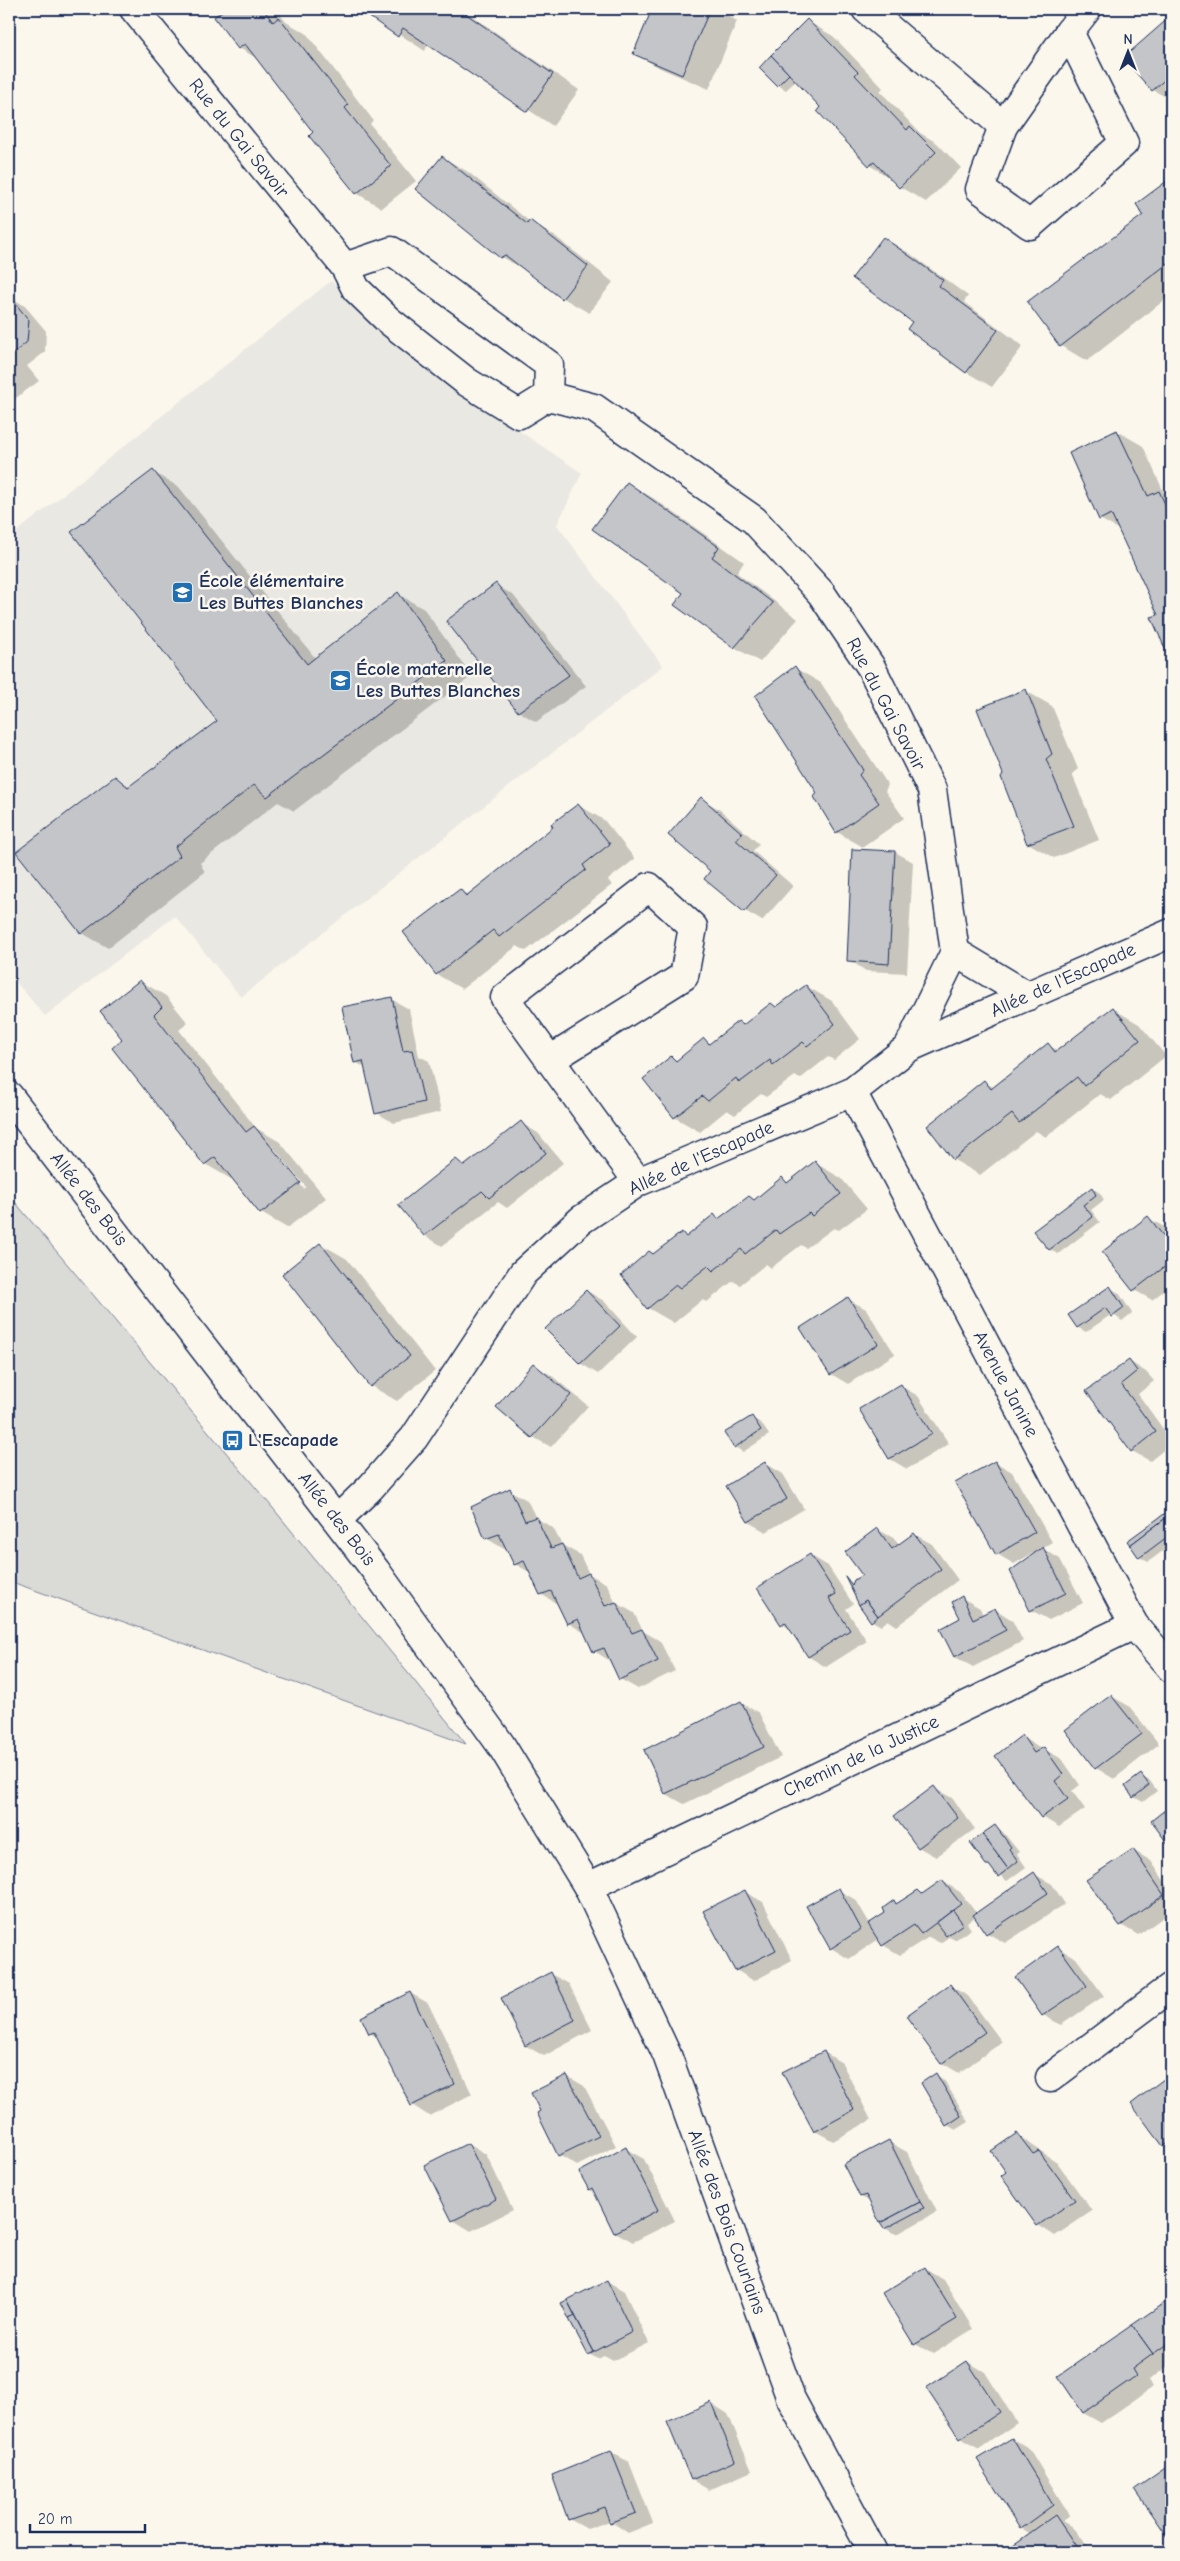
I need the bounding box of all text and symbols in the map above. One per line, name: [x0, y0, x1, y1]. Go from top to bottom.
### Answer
north arrow: [1102, 28, 1152, 78]
text: N: [1123, 31, 1133, 48]
street label: Rue du Gai Savoir: [184, 74, 294, 202]
place label: École élémentaire Les Buttes Blanches: [199, 570, 363, 614]
school or university icon: École élémentaire Les Buttes Blanches: [171, 580, 195, 604]
street label: Rue du Gai Savoir: [842, 634, 930, 774]
place label: École maternelle Les Buttes Blanches: [356, 658, 520, 702]
school or university icon: École maternelle Les Buttes Blanches: [328, 668, 352, 692]
street label: Allée de l'Escapade: [987, 938, 1139, 1022]
street label: Allée de l'Escapade: [625, 1116, 777, 1200]
street label: Allée des Bois: [46, 1148, 132, 1250]
street label: Avenue Janine: [969, 1327, 1043, 1441]
bus stop icon: L'Escapade: [220, 1428, 244, 1452]
place label: L'Escapade: [248, 1429, 338, 1451]
street label: Allée des Bois: [294, 1468, 380, 1570]
street label: Chemin de la Justice: [780, 1710, 942, 1802]
street label: Allée des Bois Courlains: [683, 2127, 771, 2317]
scale bar: [30, 2501, 145, 2533]
text: 20 m: [38, 2510, 72, 2528]

